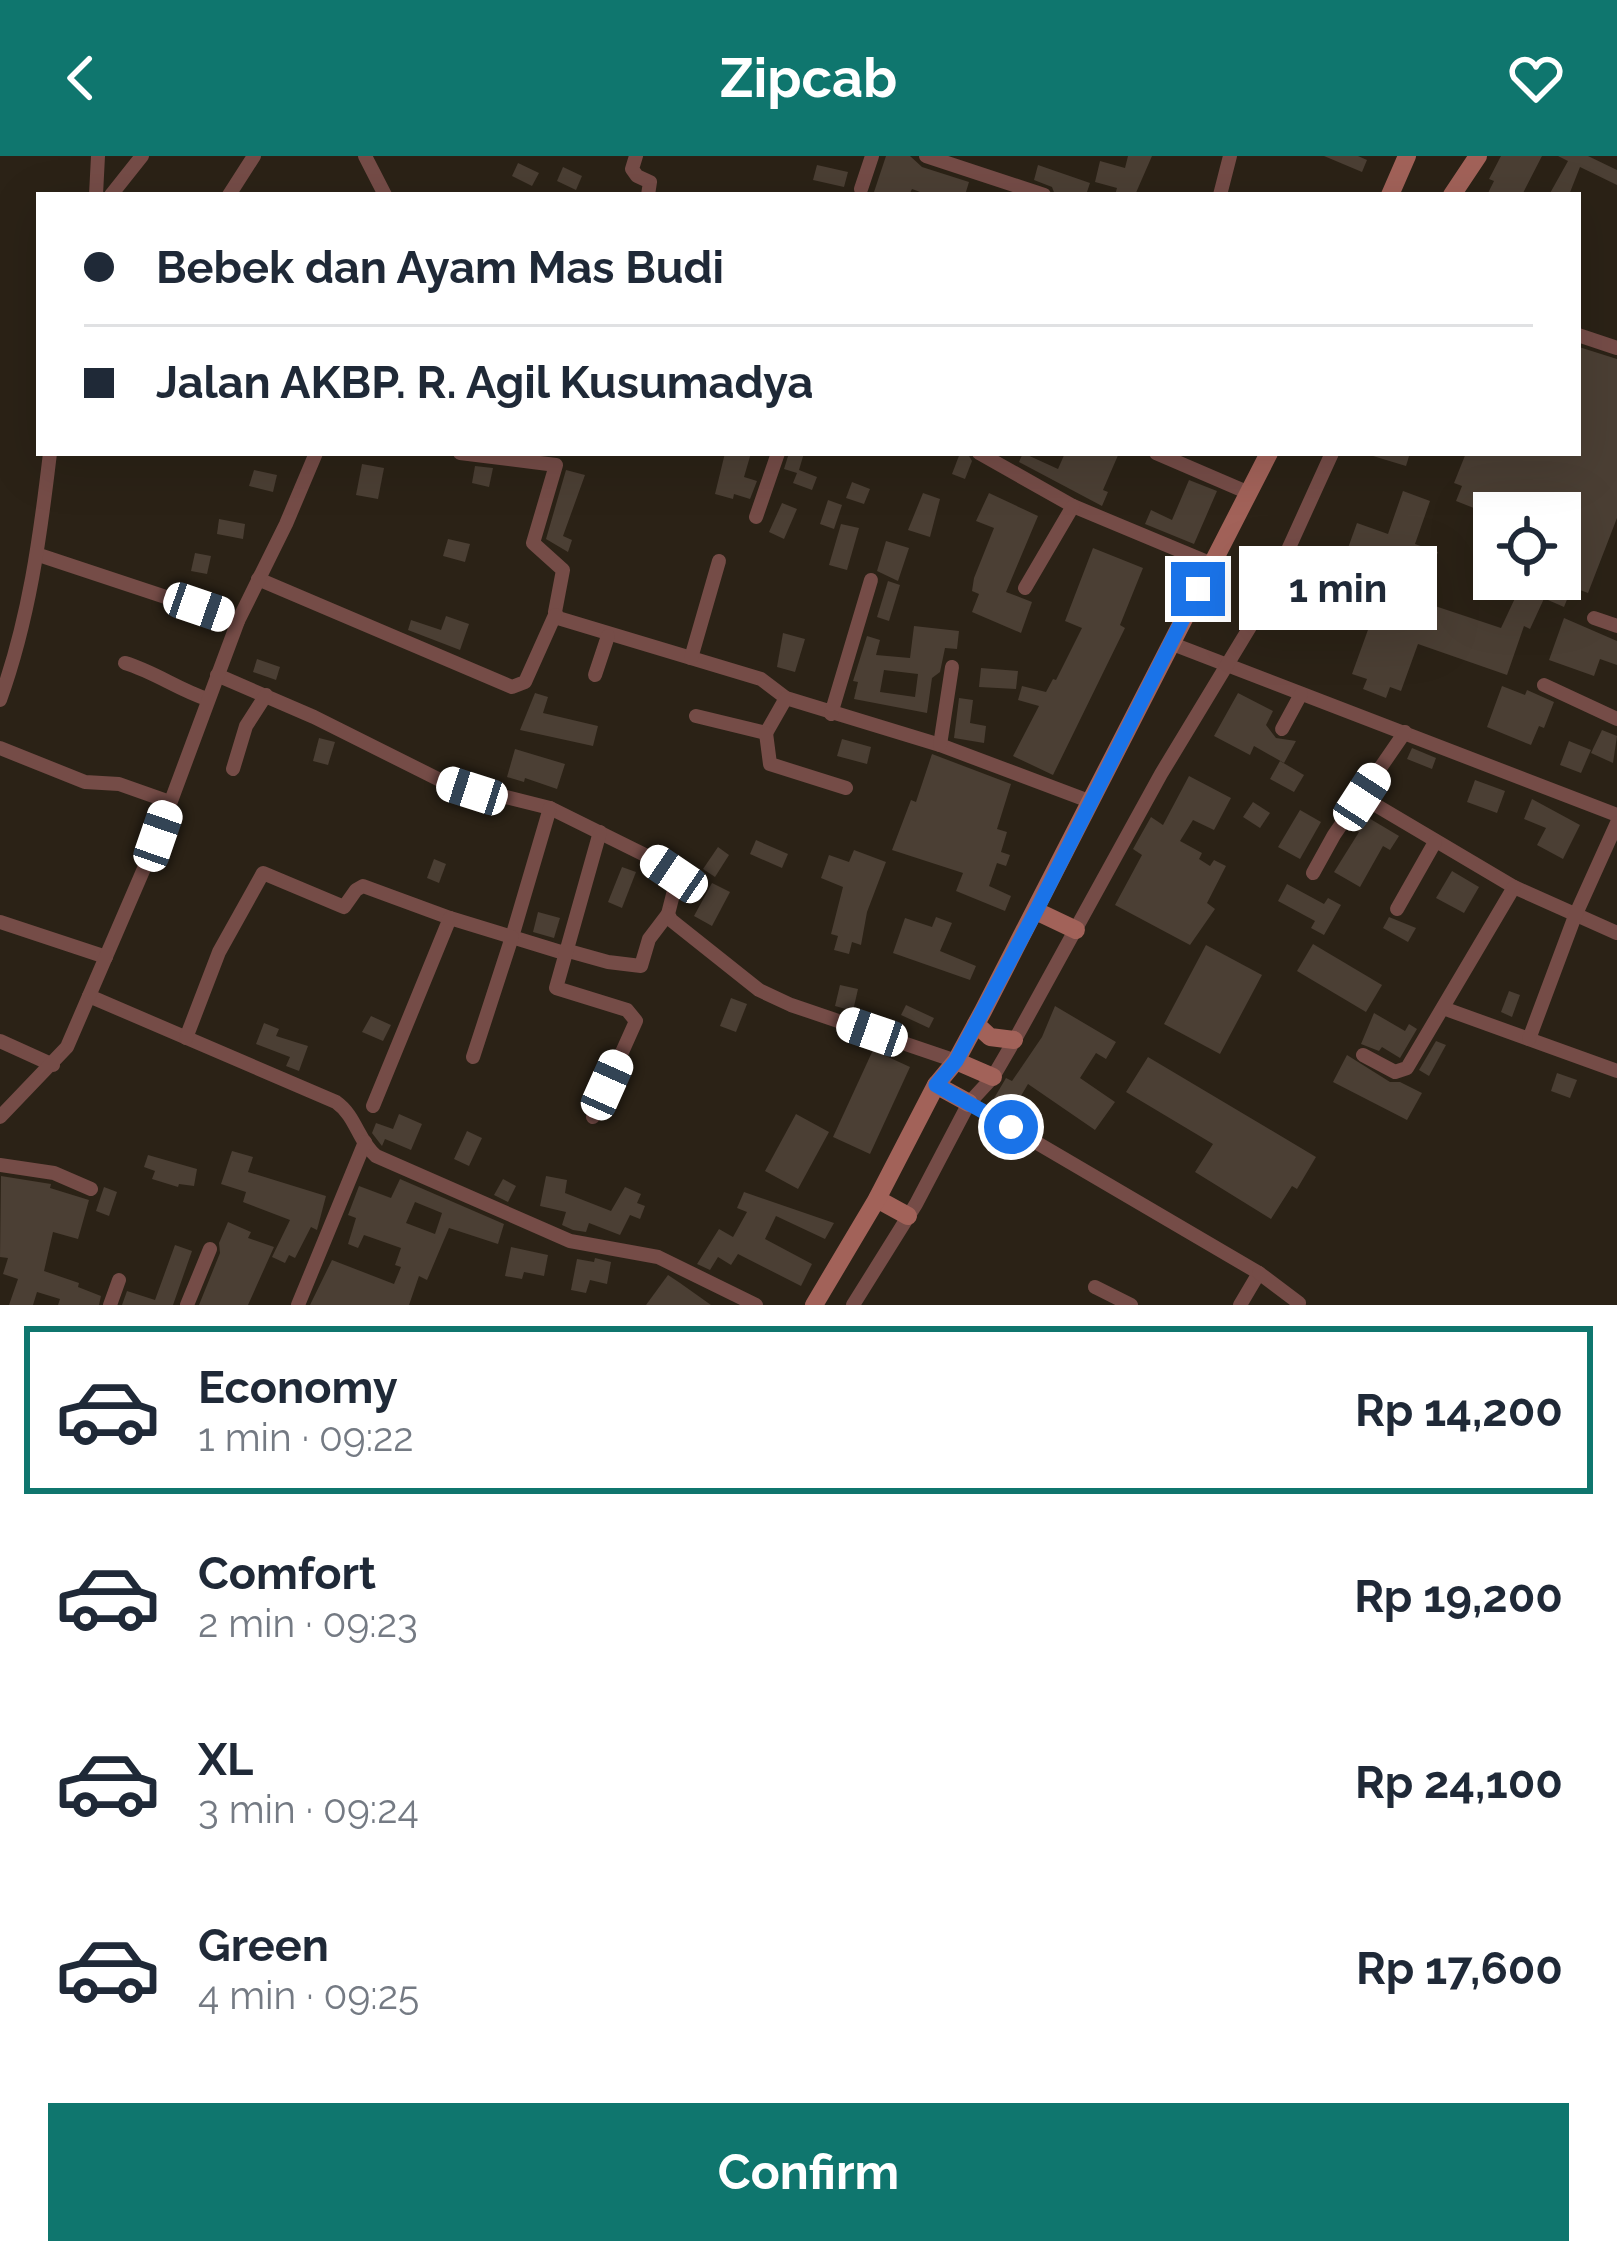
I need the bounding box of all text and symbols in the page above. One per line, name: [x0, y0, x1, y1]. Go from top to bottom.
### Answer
icon: back: [48, 45, 114, 111]
icon: heart: [1503, 45, 1569, 111]
text: Zipcab: [720, 46, 897, 110]
text: Bebek dan Ayam Mas Budi: [156, 241, 724, 294]
text: Jalan AKBP. R. Agil Kusumadya: [156, 356, 813, 409]
map controls: [1473, 492, 1581, 600]
button: locate: [1473, 492, 1581, 600]
callout: 1 min: [1240, 547, 1438, 631]
route end: [1171, 562, 1225, 616]
text: 1 min: [1289, 565, 1387, 611]
car: [159, 578, 239, 636]
car: [1327, 757, 1397, 837]
car: [432, 763, 512, 819]
car: [129, 796, 187, 876]
car: [634, 839, 714, 909]
car: [832, 1003, 912, 1061]
car: [576, 1045, 638, 1125]
route start: [984, 1100, 1038, 1154]
icon: car: [54, 1356, 162, 1464]
text: Economy: [198, 1361, 398, 1414]
text: Rp 14,200: [1355, 1384, 1563, 1437]
text: 1 min · 09:22: [198, 1414, 414, 1460]
icon: car: [54, 1542, 162, 1650]
text: Comfort: [198, 1547, 376, 1600]
text: Rp 19,200: [1354, 1570, 1563, 1623]
text: 2 min · 09:23: [198, 1600, 418, 1646]
icon: car: [54, 1728, 162, 1836]
text: XL: [198, 1733, 253, 1786]
text: Rp 24,100: [1355, 1756, 1563, 1809]
text: 3 min · 09:24: [198, 1786, 419, 1832]
icon: car: [54, 1914, 162, 2022]
text: Green: [198, 1919, 329, 1972]
text: Rp 17,600: [1356, 1942, 1563, 1995]
text: 4 min · 09:25: [198, 1972, 419, 2018]
button: Confirm: [48, 2103, 1569, 2241]

